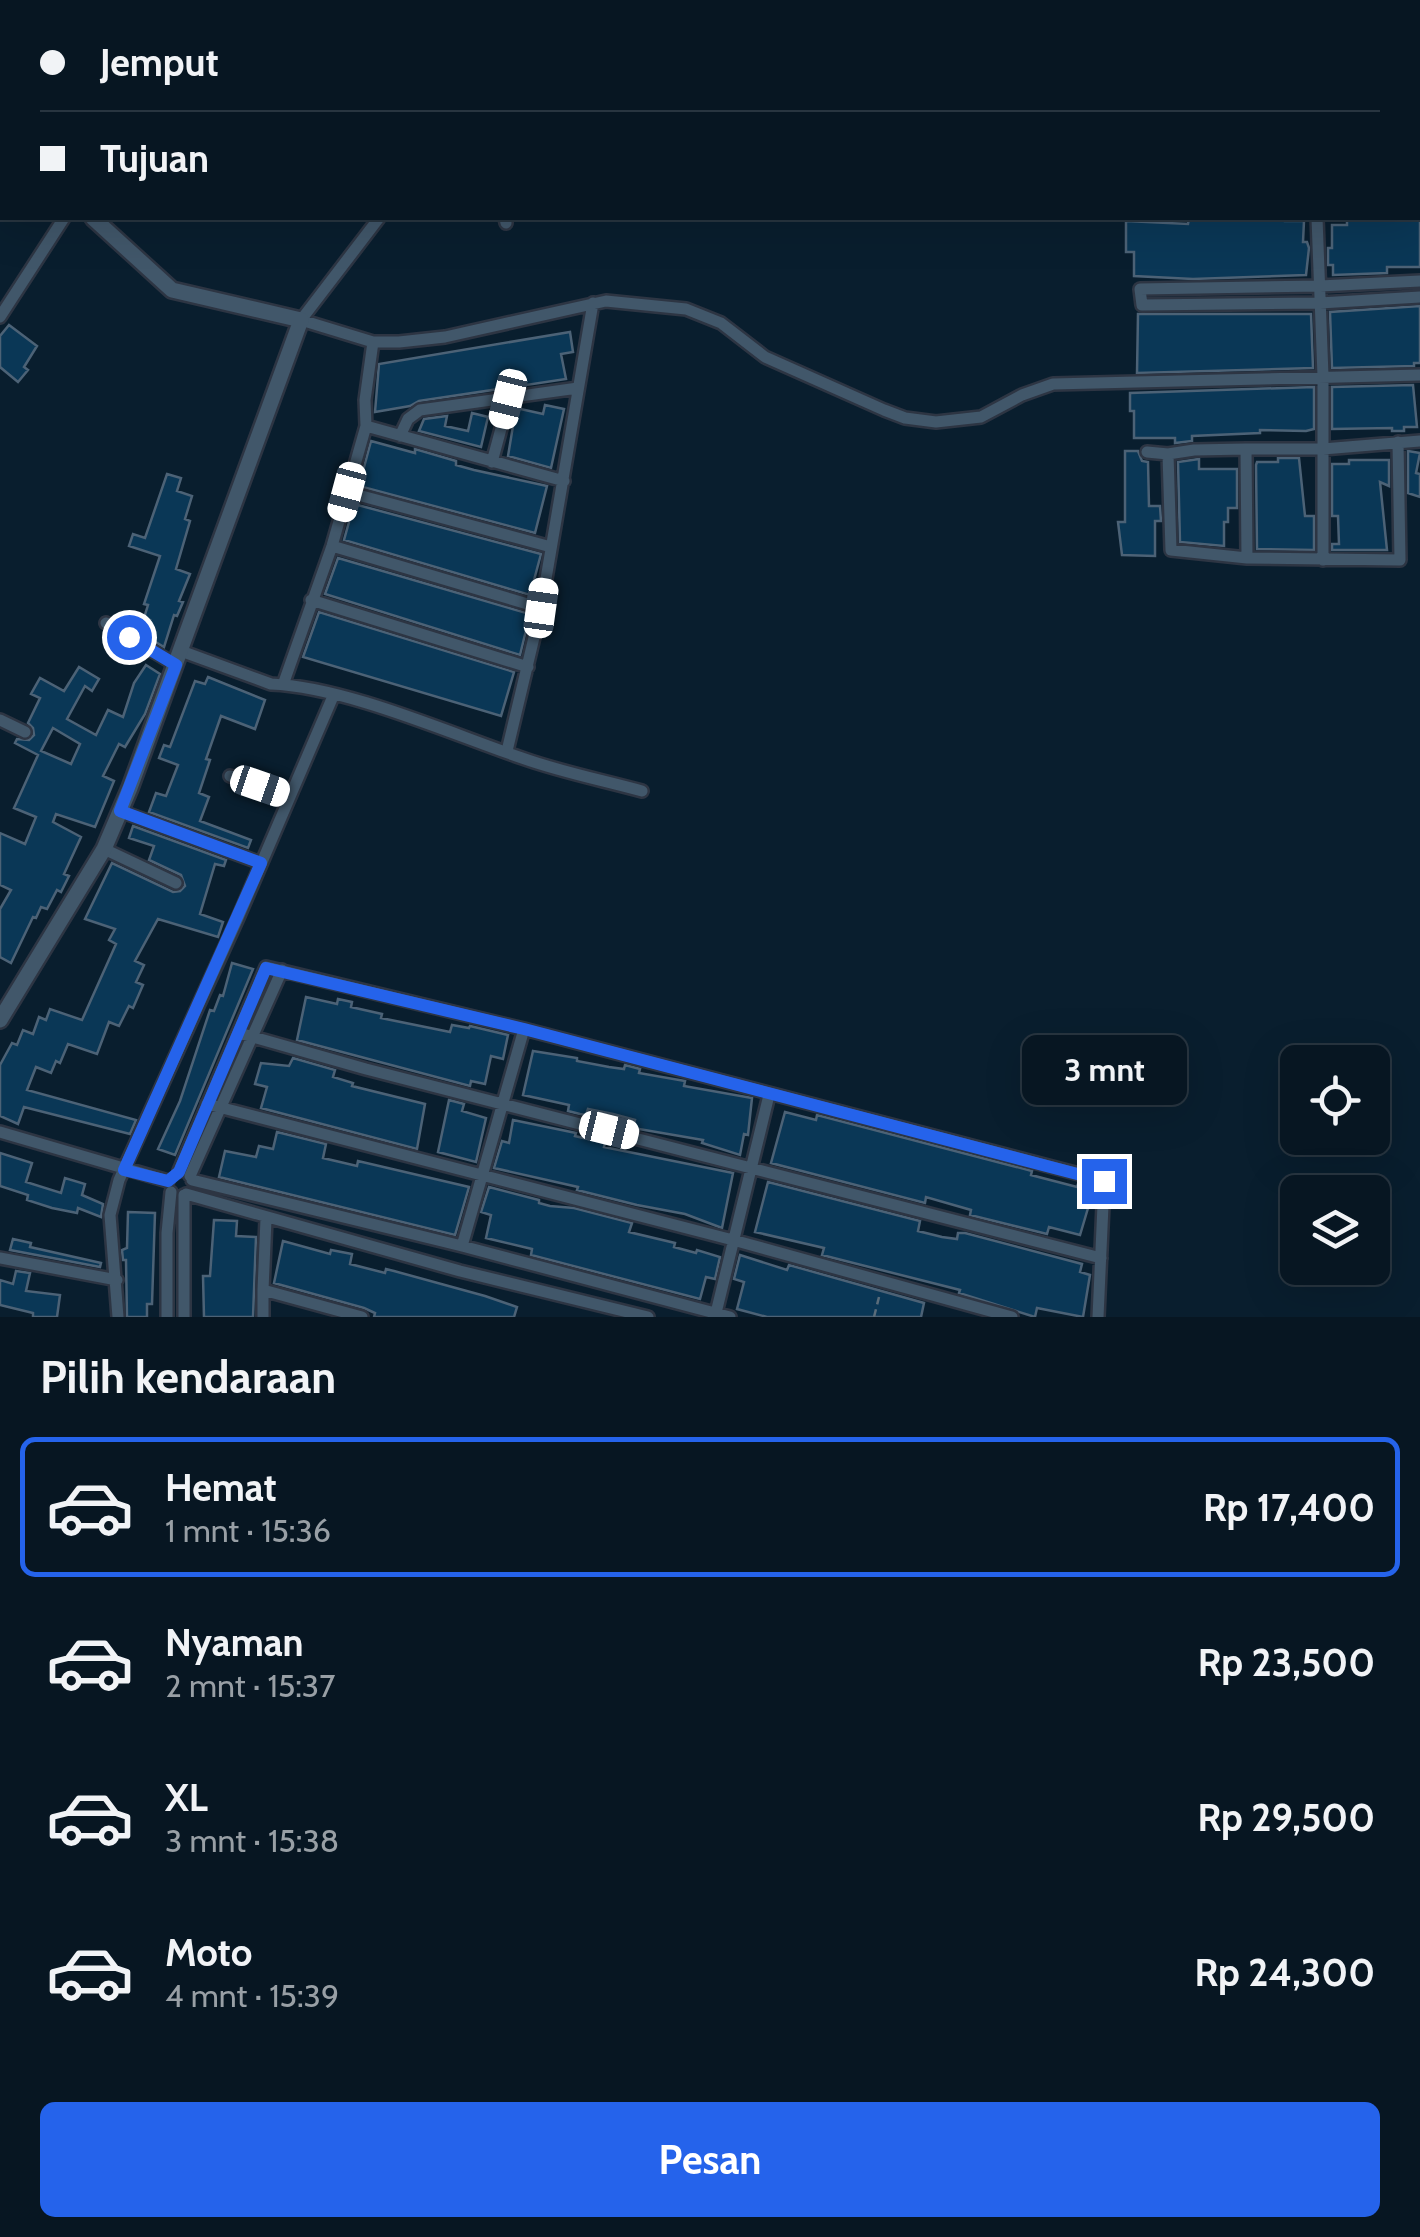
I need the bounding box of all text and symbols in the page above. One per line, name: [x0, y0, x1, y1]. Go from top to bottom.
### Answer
text: Jemput: [100, 39, 219, 86]
text: Tujuan: [100, 135, 209, 182]
car: [486, 366, 530, 432]
car: [325, 459, 369, 525]
car: [522, 576, 560, 640]
route start: [107, 615, 152, 660]
car: [227, 762, 293, 810]
callout: 3 mnt: [1022, 1036, 1186, 1106]
map controls: [1280, 1045, 1390, 1285]
button: locate: [1280, 1045, 1390, 1155]
text: 3 mnt: [1064, 1050, 1145, 1089]
car: [576, 1108, 642, 1152]
route end: [1082, 1159, 1127, 1204]
button: layers: [1280, 1175, 1390, 1285]
text: Pilih kendaraan: [40, 1350, 336, 1404]
icon: car: [45, 1462, 135, 1552]
text: Hemat: [165, 1464, 277, 1511]
text: Rp 17,400: [1203, 1484, 1375, 1531]
text: 1 mnt · 15:36: [165, 1511, 331, 1550]
icon: car: [45, 1617, 135, 1707]
text: Nyaman: [165, 1619, 304, 1666]
text: Rp 23,500: [1198, 1639, 1375, 1686]
text: 2 mnt · 15:37: [165, 1666, 335, 1705]
icon: car: [45, 1772, 135, 1862]
text: XL: [165, 1774, 208, 1821]
text: Rp 29,500: [1198, 1794, 1375, 1841]
text: 3 mnt · 15:38: [165, 1821, 339, 1860]
icon: car: [45, 1927, 135, 2017]
text: Moto: [165, 1929, 252, 1976]
text: Rp 24,300: [1195, 1949, 1375, 1996]
text: 4 mnt · 15:39: [165, 1976, 339, 2015]
button: Pesan: [40, 2102, 1380, 2217]

